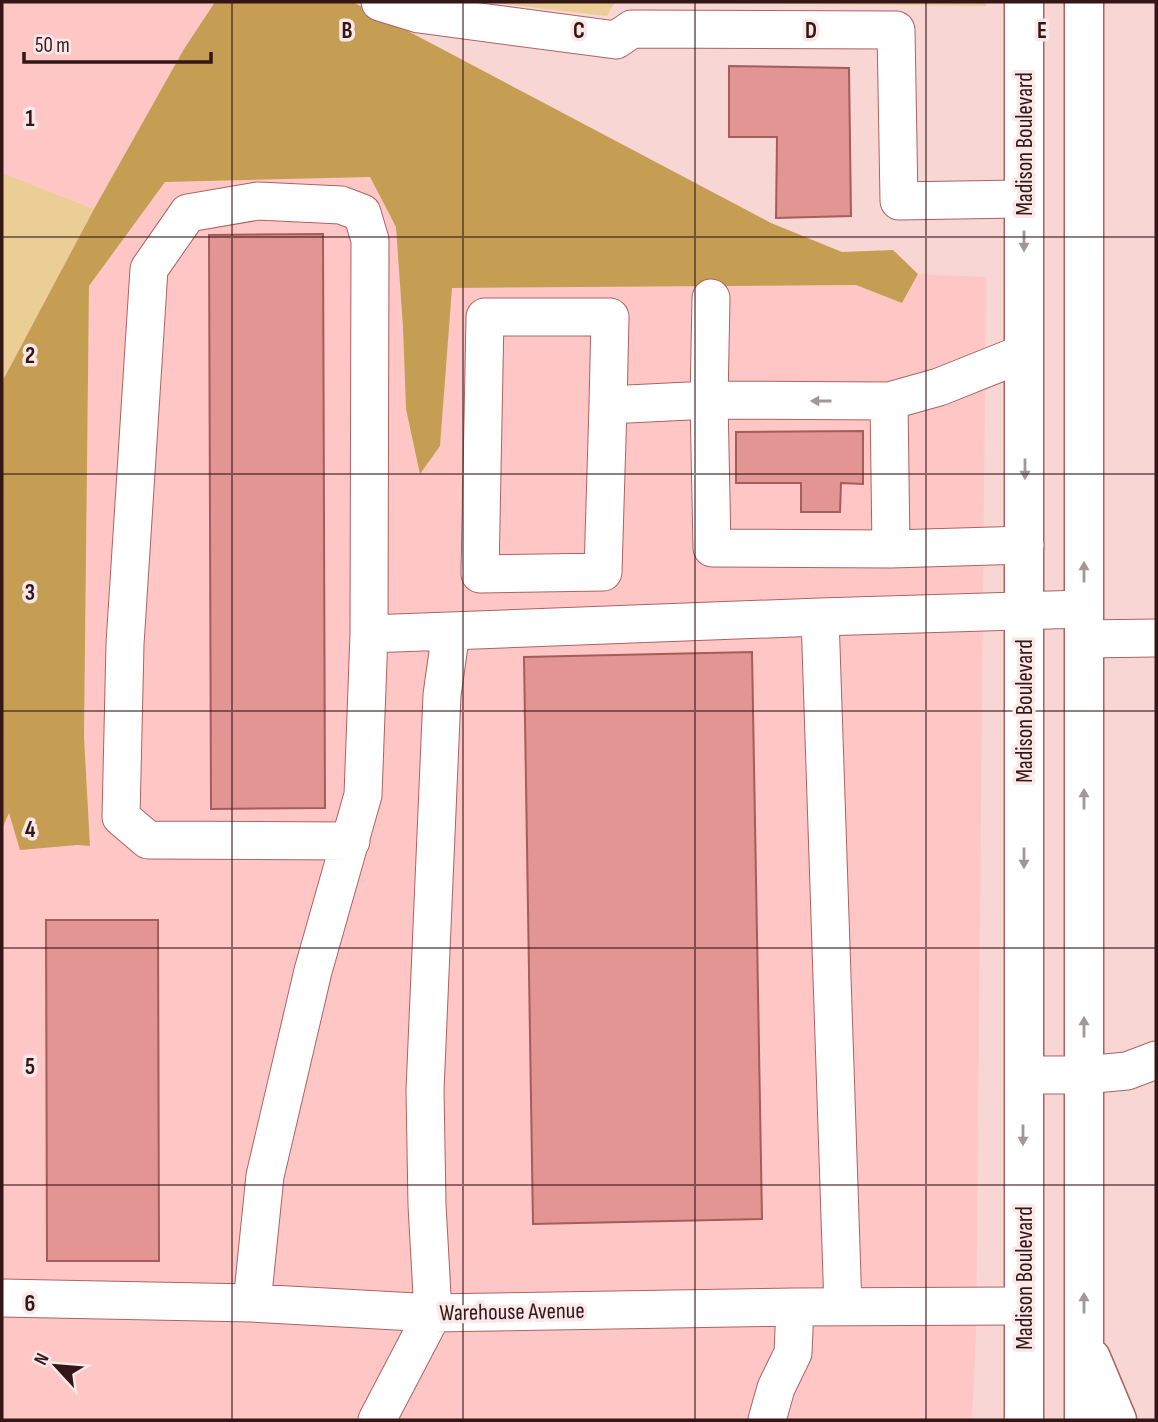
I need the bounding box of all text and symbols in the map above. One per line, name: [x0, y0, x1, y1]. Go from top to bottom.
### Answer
text: B: [342, 17, 353, 45]
text: C: [573, 17, 585, 45]
text: D: [805, 17, 817, 45]
text: E: [1037, 17, 1047, 45]
scale bar: [24, 21, 212, 65]
text: 50 m: [35, 33, 70, 58]
street label: Madison Boulevard: [1011, 72, 1039, 216]
text: 1: [25, 105, 35, 133]
one-way arrow: [1018, 231, 1030, 253]
text: 2: [25, 342, 35, 370]
one-way arrow: [810, 395, 832, 407]
one-way arrow: [1019, 458, 1031, 480]
one-way arrow: [1078, 560, 1090, 582]
text: 3: [25, 579, 35, 607]
street label: Madison Boulevard: [1011, 639, 1039, 783]
one-way arrow: [1078, 788, 1090, 810]
text: 4: [25, 816, 36, 844]
one-way arrow: [1018, 848, 1030, 870]
one-way arrow: [1078, 1015, 1090, 1037]
text: 5: [25, 1053, 35, 1081]
one-way arrow: [1017, 1124, 1029, 1146]
street label: Madison Boulevard: [1011, 1206, 1039, 1350]
text: 6: [25, 1290, 35, 1318]
one-way arrow: [1078, 1292, 1090, 1314]
street label: Warehouse Avenue: [439, 1297, 585, 1327]
north arrow: [21, 1331, 91, 1401]
text: N: [30, 1350, 55, 1369]

